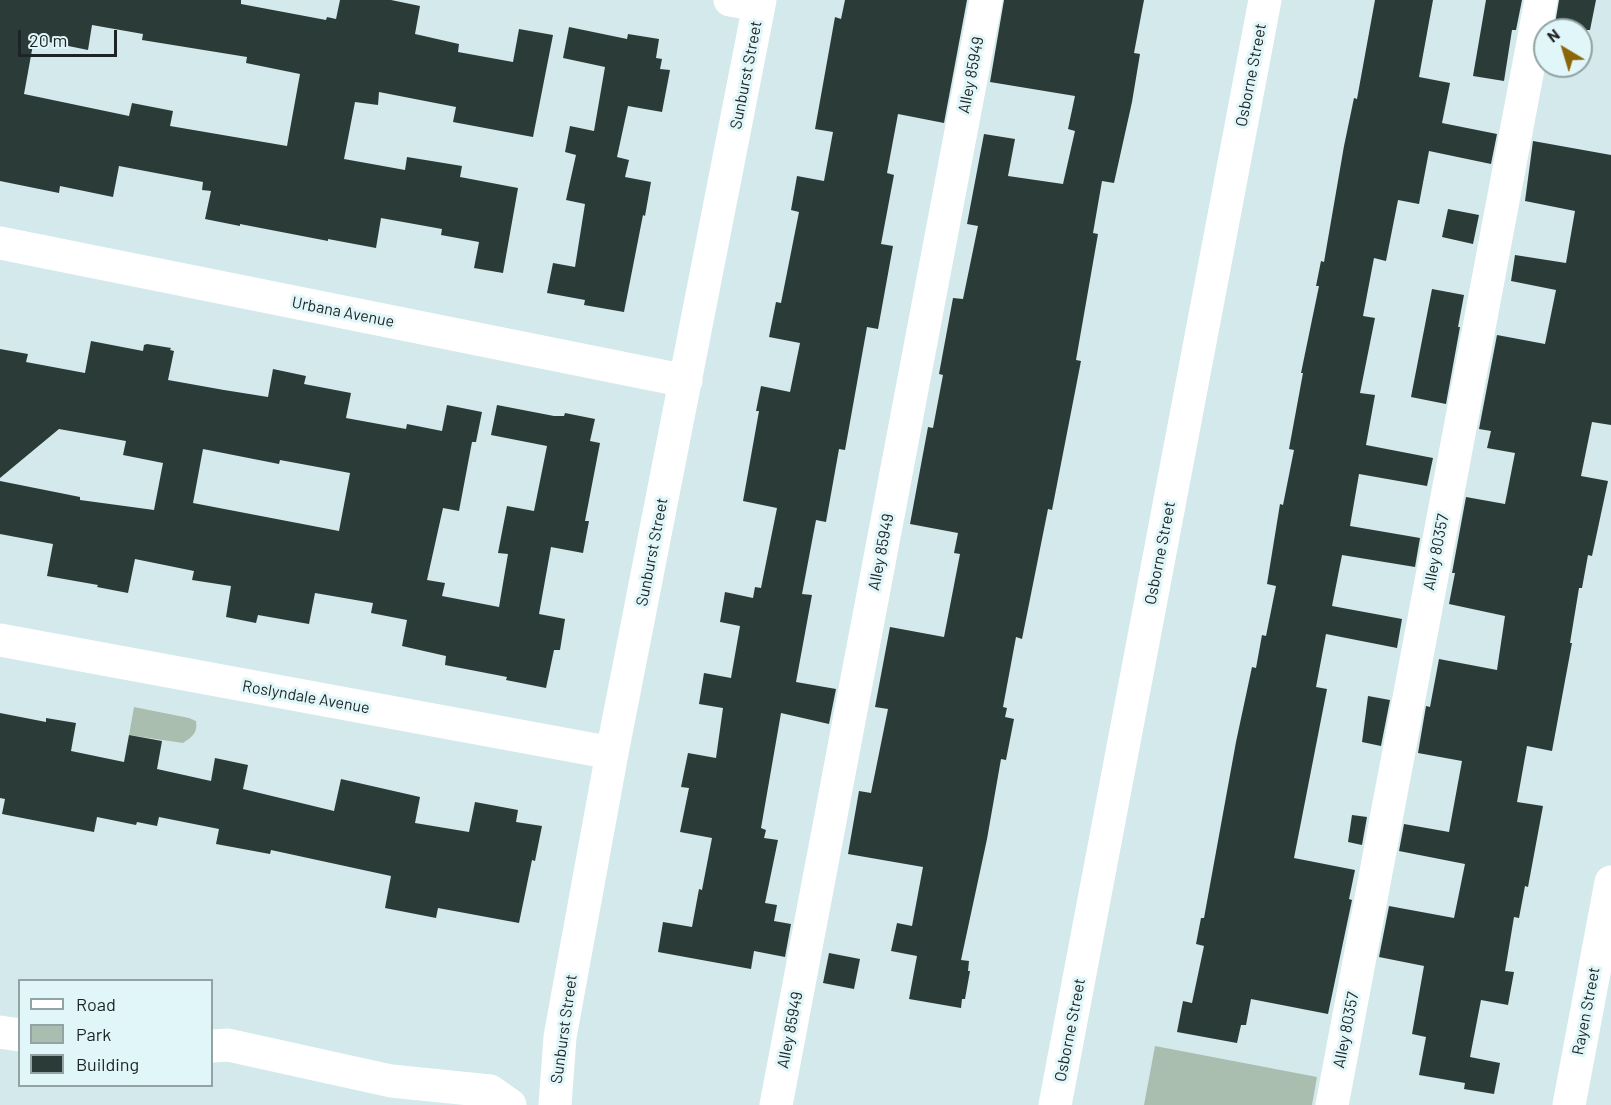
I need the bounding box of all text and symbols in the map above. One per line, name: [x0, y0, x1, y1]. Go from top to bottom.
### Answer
scale bar: [21, 18, 120, 56]
north arrow: [1533, 18, 1593, 78]
street label: Sunburst Street: [726, 19, 766, 131]
street label: Osborne Street: [1232, 22, 1270, 128]
text: N: [1543, 24, 1563, 46]
text: 20 m: [29, 29, 67, 51]
street label: Alley 85949: [954, 35, 988, 115]
street label: Urbana Avenue: [290, 293, 396, 331]
street label: Sunburst Street: [632, 496, 672, 608]
street label: Osborne Street: [1141, 500, 1179, 606]
street label: Alley 85949: [864, 512, 898, 592]
street label: Alley 80357: [1419, 512, 1453, 592]
street label: Roslyndale Avenue: [241, 676, 371, 718]
street label: Rayen Street: [1568, 965, 1604, 1057]
street label: Sunburst Street: [547, 973, 581, 1085]
street label: Osborne Street: [1051, 977, 1089, 1083]
legend: [18, 979, 213, 1087]
street label: Alley 85949: [773, 990, 807, 1070]
street label: Alley 80357: [1329, 990, 1363, 1070]
text: Road: [76, 993, 116, 1015]
text: Park: [76, 1023, 111, 1045]
text: Building: [76, 1053, 139, 1075]

